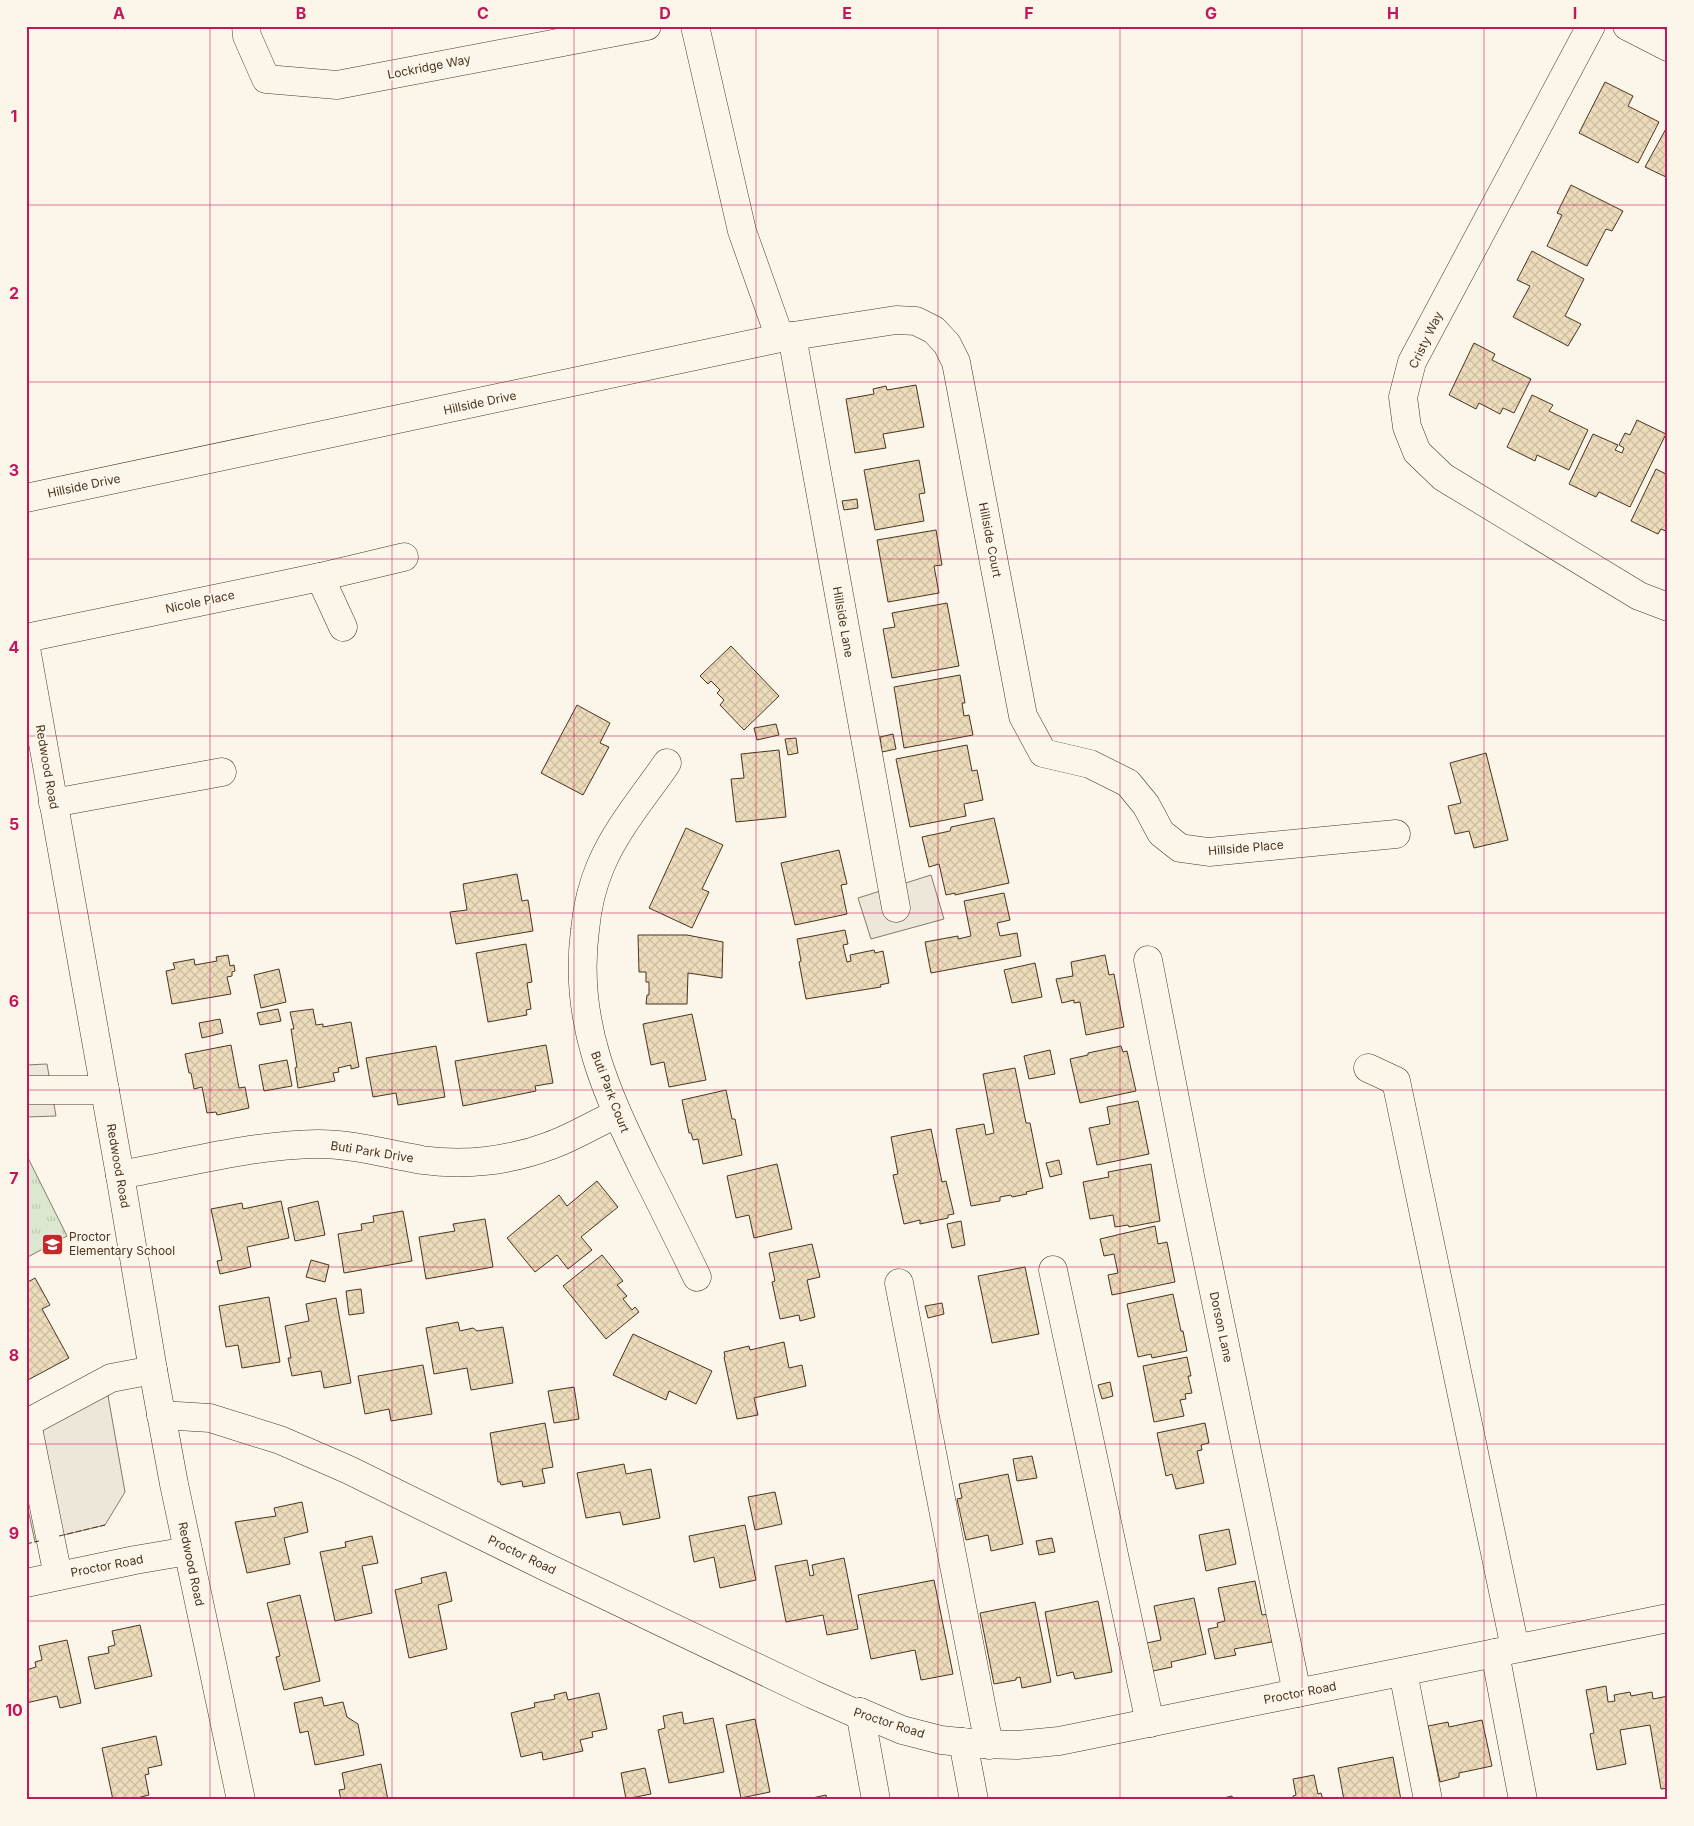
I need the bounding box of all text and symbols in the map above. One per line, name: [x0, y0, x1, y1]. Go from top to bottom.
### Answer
text: A: [113, 3, 125, 23]
text: B: [296, 3, 306, 23]
text: C: [477, 3, 489, 23]
text: D: [659, 3, 671, 23]
text: E: [842, 3, 852, 23]
text: F: [1024, 3, 1034, 23]
text: G: [1205, 3, 1217, 23]
text: H: [1387, 3, 1399, 23]
text: I: [1573, 3, 1577, 23]
street label: Lockridge Way: [386, 51, 472, 82]
text: 1: [11, 106, 17, 126]
text: 2: [9, 283, 19, 303]
street label: Cristy Way: [1405, 309, 1446, 371]
street label: Hillside Drive: [442, 387, 518, 418]
text: 3: [9, 460, 19, 480]
street label: Hillside Drive: [46, 470, 122, 501]
street label: Hillside Court: [976, 501, 1005, 579]
street label: Hillside Lane: [830, 585, 857, 659]
street label: Nicole Place: [164, 587, 236, 616]
text: 4: [9, 637, 20, 657]
street label: Redwood Road: [33, 723, 62, 810]
text: 5: [9, 814, 19, 834]
street label: Hillside Place: [1208, 837, 1284, 858]
text: 6: [9, 991, 19, 1011]
street label: Buti Park Court: [588, 1049, 633, 1135]
street label: Redwood Road: [104, 1122, 133, 1209]
street label: Buti Park Drive: [329, 1138, 415, 1165]
text: 7: [9, 1168, 19, 1188]
place label: Proctor Elementary School: [69, 1229, 175, 1258]
school or university icon: Proctor Elementary School: [41, 1232, 65, 1256]
street label: Dorson Lane: [1207, 1290, 1236, 1364]
text: 8: [9, 1345, 19, 1365]
street label: Redwood Road: [175, 1520, 208, 1607]
text: 9: [9, 1523, 19, 1543]
street label: Proctor Road: [486, 1532, 559, 1577]
street label: Proctor Road: [69, 1551, 145, 1580]
street label: Proctor Road: [1262, 1678, 1338, 1707]
text: 10: [5, 1700, 23, 1720]
street label: Proctor Road: [852, 1704, 927, 1741]

